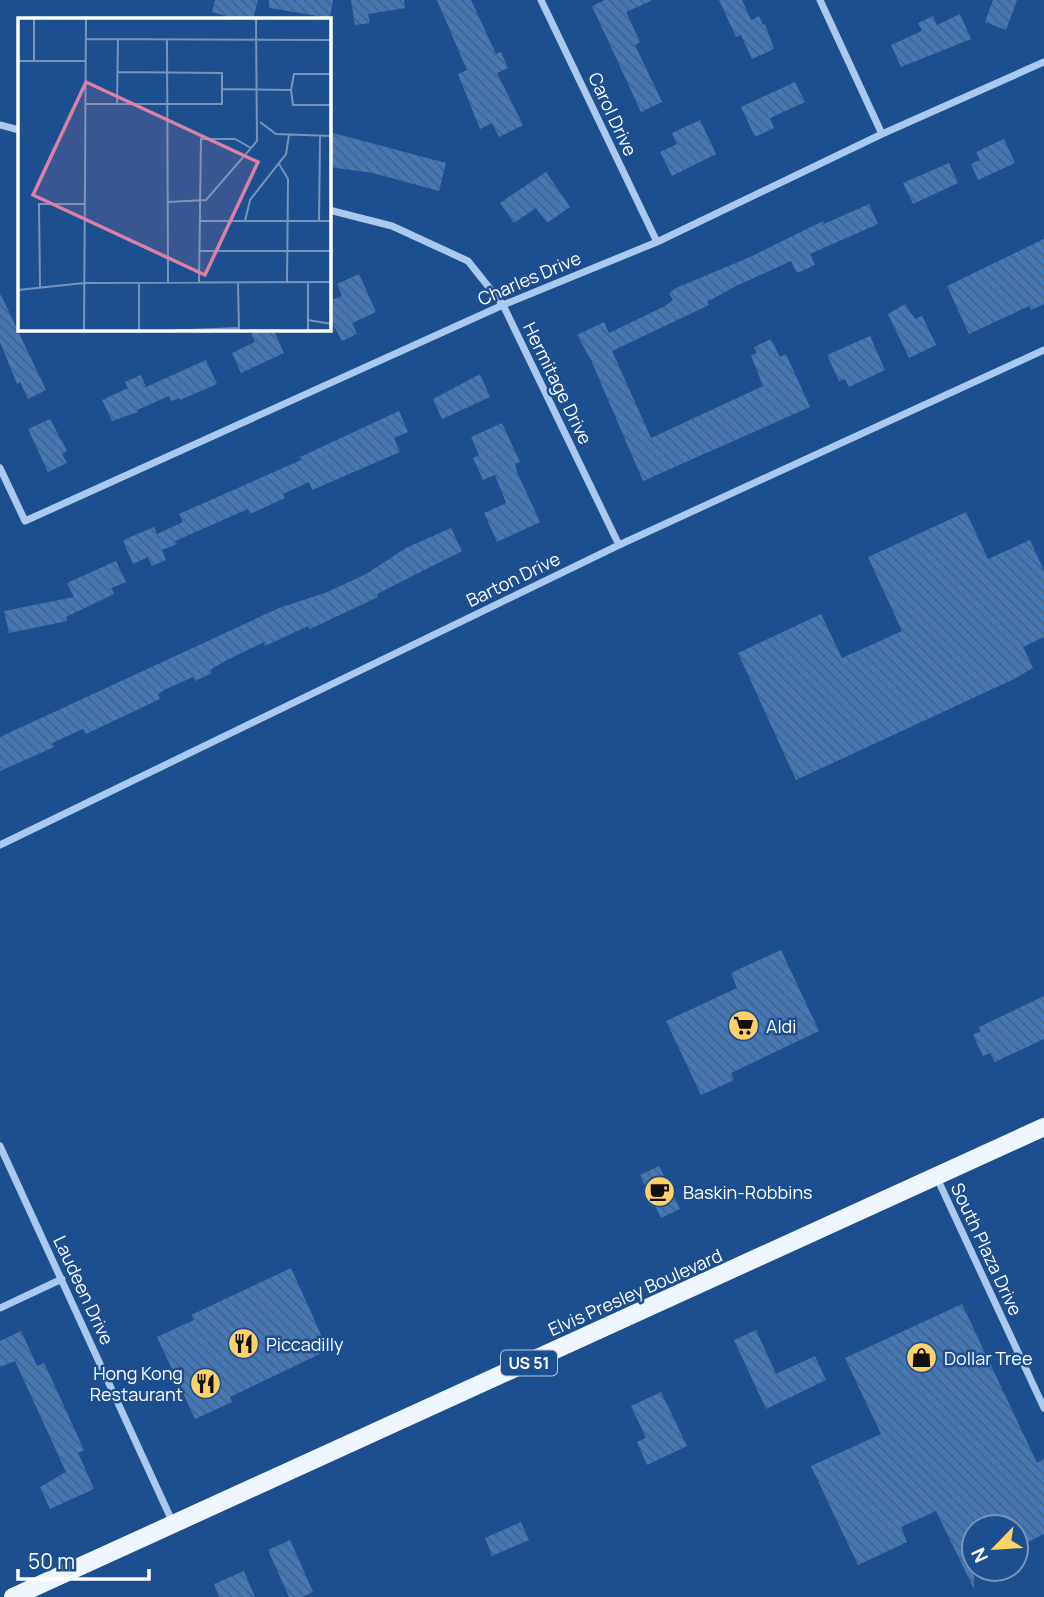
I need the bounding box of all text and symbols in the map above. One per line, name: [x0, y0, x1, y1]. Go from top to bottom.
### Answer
inset map: [18, 18, 331, 331]
street label: Carol Drive: [583, 68, 643, 160]
street label: Charles Drive: [474, 245, 584, 311]
street label: Hermitage Drive: [518, 318, 598, 448]
street label: Barton Drive: [462, 546, 564, 612]
supermarket icon: Aldi: [726, 1009, 760, 1043]
place label: Aldi: [766, 1014, 796, 1038]
cafe icon: Baskin-Robbins: [643, 1175, 677, 1209]
street label: South Plaza Drive: [946, 1179, 1028, 1319]
place label: Baskin-Robbins: [683, 1180, 813, 1204]
street label: Laudeen Drive: [48, 1232, 120, 1348]
street label: Elvis Presley Boulevard: [544, 1243, 726, 1341]
restaurant icon: Piccadilly: [226, 1327, 260, 1361]
place label: Piccadilly: [266, 1332, 344, 1356]
shop icon: Dollar Tree: [904, 1341, 938, 1375]
place label: Dollar Tree: [944, 1346, 1032, 1370]
road number: US 51: [501, 1350, 557, 1376]
place label: Hong Kong Restaurant: [90, 1361, 183, 1406]
restaurant icon: Hong Kong Restaurant: [189, 1366, 223, 1400]
north arrow: [960, 1513, 1030, 1583]
scale bar: [18, 1538, 149, 1582]
text: N: [965, 1544, 994, 1567]
text: 50 m: [28, 1547, 75, 1575]

